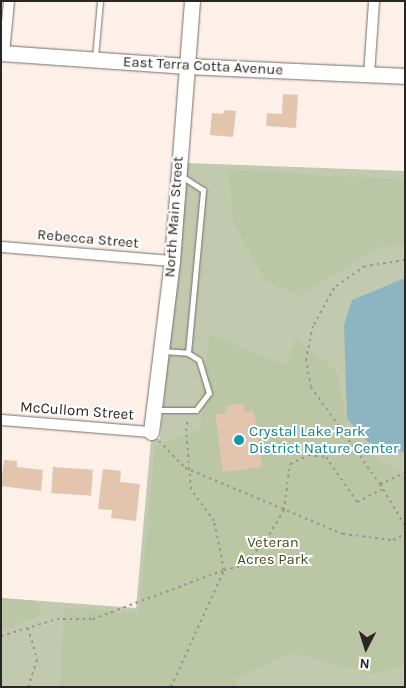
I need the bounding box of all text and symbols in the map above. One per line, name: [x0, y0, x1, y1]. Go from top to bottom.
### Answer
street label: East Terra Cotta Avenue: [122, 53, 284, 79]
street label: North Main Street: [161, 156, 187, 278]
street label: Rebecca Street: [36, 226, 140, 252]
street label: McCullom Street: [19, 398, 135, 424]
place label: Crystal Lake Park District Nature Center: [249, 422, 398, 457]
marker: Crystal Lake Park District Nature Center: [233, 434, 245, 446]
park label: Veteran Acres Park: [237, 533, 309, 568]
north arrow: [341, 623, 391, 673]
text: N: [359, 655, 370, 672]

